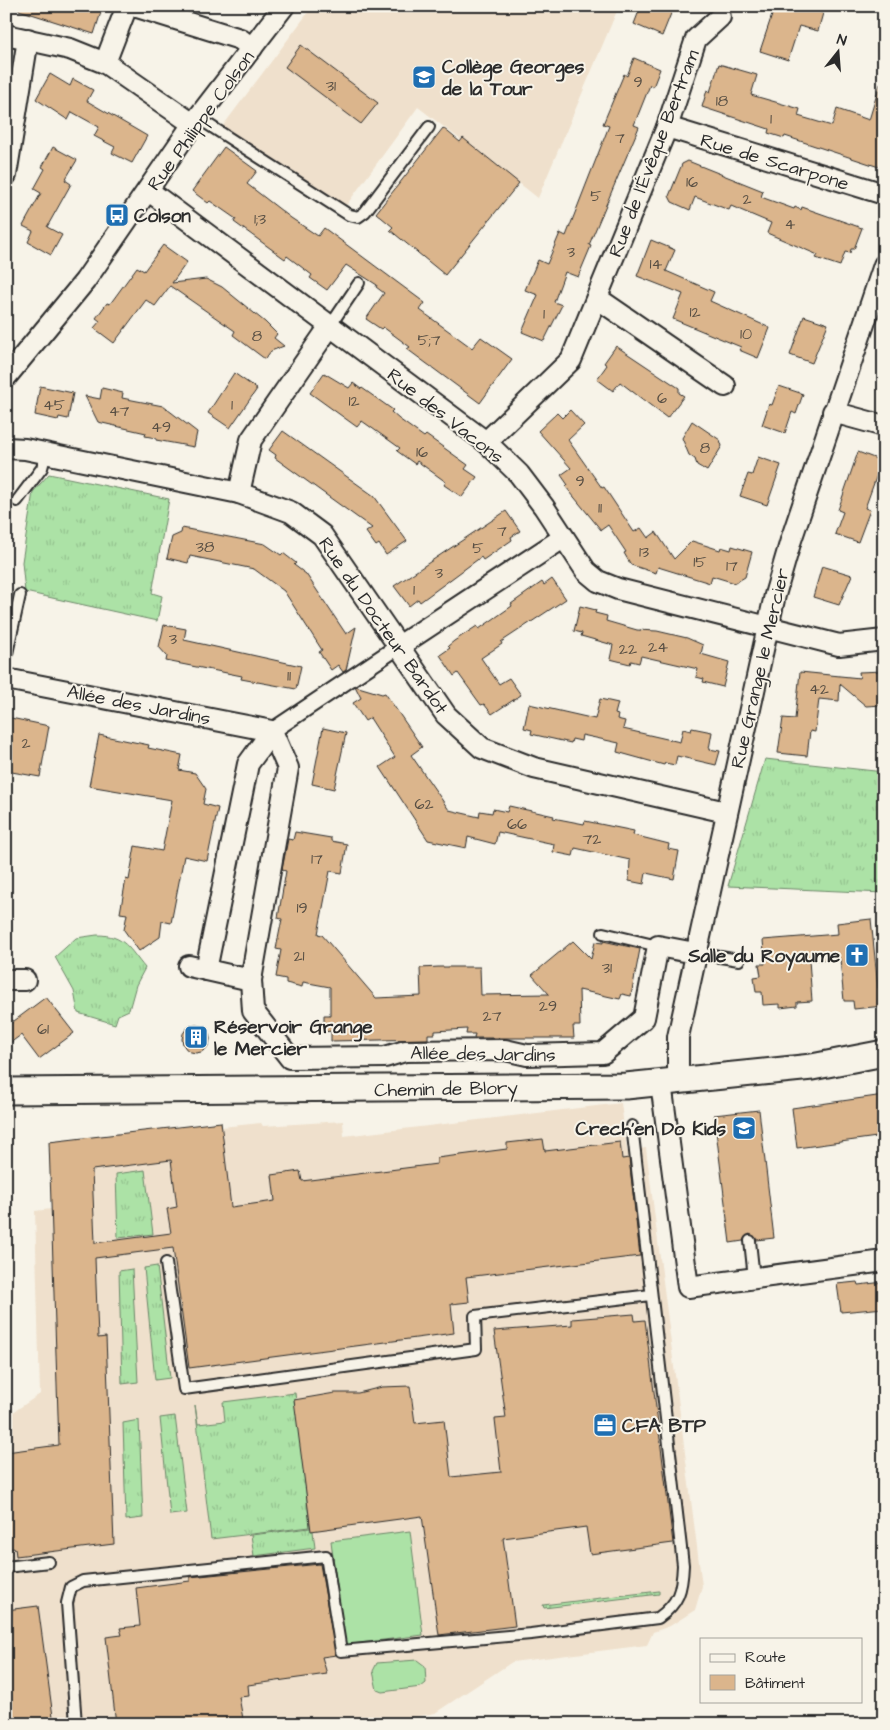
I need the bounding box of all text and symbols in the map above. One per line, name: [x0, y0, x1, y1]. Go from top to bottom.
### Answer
north arrow: [812, 28, 862, 78]
text: N: [834, 30, 849, 51]
street label: Rue Philippe Colson: [141, 45, 261, 196]
street label: Rue de l'Évêque Bertram: [602, 46, 707, 261]
place label: Collège Georges de la Tour: [441, 54, 585, 103]
school or university icon: Collège Georges de la Tour: [411, 64, 437, 90]
house number: 9: [633, 71, 643, 93]
house number: 31: [326, 75, 336, 97]
house number: 18: [716, 90, 728, 112]
house number: 1: [770, 108, 772, 130]
house number: 7: [615, 127, 625, 149]
street label: Rue de Scarpone: [697, 127, 852, 198]
house number: 16: [686, 171, 698, 193]
house number: 5: [590, 185, 602, 207]
house number: 2: [742, 188, 752, 210]
bus stop icon: Colson: [104, 202, 130, 228]
place label: Colson: [134, 203, 191, 230]
house number: 1;3: [254, 208, 266, 230]
house number: 4: [785, 213, 796, 235]
house number: 3: [567, 241, 575, 263]
house number: 14: [650, 253, 663, 275]
house number: 12: [689, 301, 701, 323]
house number: 1: [543, 303, 545, 325]
house number: 10: [740, 323, 752, 345]
house number: 8: [252, 325, 262, 347]
house number: 5;7: [417, 329, 441, 351]
street label: Rue des Vacons: [381, 362, 509, 470]
house number: 6: [657, 387, 667, 409]
house number: 12: [348, 390, 360, 412]
house number: 45: [43, 394, 66, 416]
house number: 1: [231, 394, 233, 416]
house number: 47: [109, 400, 130, 422]
house number: 49: [151, 416, 171, 438]
house number: 8: [700, 437, 710, 459]
house number: 16: [416, 441, 428, 463]
house number: 9: [575, 470, 585, 492]
house number: 11: [598, 497, 602, 519]
house number: 7: [497, 520, 507, 542]
street label: Rue du Docteur Bardot: [311, 532, 454, 720]
house number: 38: [196, 536, 214, 558]
house number: 5: [472, 537, 484, 559]
house number: 13: [639, 541, 649, 563]
house number: 15: [693, 551, 707, 573]
house number: 17: [726, 555, 738, 577]
house number: 3: [435, 562, 443, 584]
street label: Rue Grange le Mercier: [724, 565, 798, 771]
house number: 1: [413, 579, 415, 601]
house number: 3: [169, 628, 177, 650]
house number: 24: [648, 636, 668, 658]
house number: 22: [619, 638, 637, 660]
house number: 11: [287, 665, 291, 687]
street label: Allée des Jardins: [65, 678, 213, 733]
house number: 42: [809, 678, 829, 700]
house number: 2: [21, 732, 31, 754]
house number: 62: [414, 793, 434, 815]
house number: 66: [507, 813, 527, 835]
house number: 72: [583, 828, 602, 850]
house number: 17: [311, 848, 323, 870]
house number: 19: [296, 897, 308, 919]
church icon: Salle du Royaume: [844, 942, 870, 968]
place label: Salle du Royaume: [687, 943, 841, 971]
house number: 21: [293, 945, 305, 967]
house number: 31: [602, 957, 612, 979]
house number: 29: [539, 995, 557, 1017]
house number: 27: [483, 1005, 502, 1027]
place label: Réservoir Grange le Mercier: [214, 1014, 373, 1063]
house number: 61: [37, 1018, 49, 1040]
building icon: Réservoir Grange le Mercier: [183, 1024, 209, 1050]
street label: Allée des Jardins: [410, 1040, 556, 1069]
street label: Chemin de Blory: [374, 1075, 519, 1105]
school or university icon: Crech'en Do Kids: [731, 1115, 757, 1141]
place label: Crech'en Do Kids: [576, 1116, 726, 1143]
office icon: CFA BTP: [592, 1412, 618, 1438]
place label: CFA BTP: [622, 1413, 707, 1440]
legend: [700, 1638, 862, 1702]
text: Route: [745, 1647, 786, 1668]
text: Bâtiment: [745, 1673, 805, 1694]

